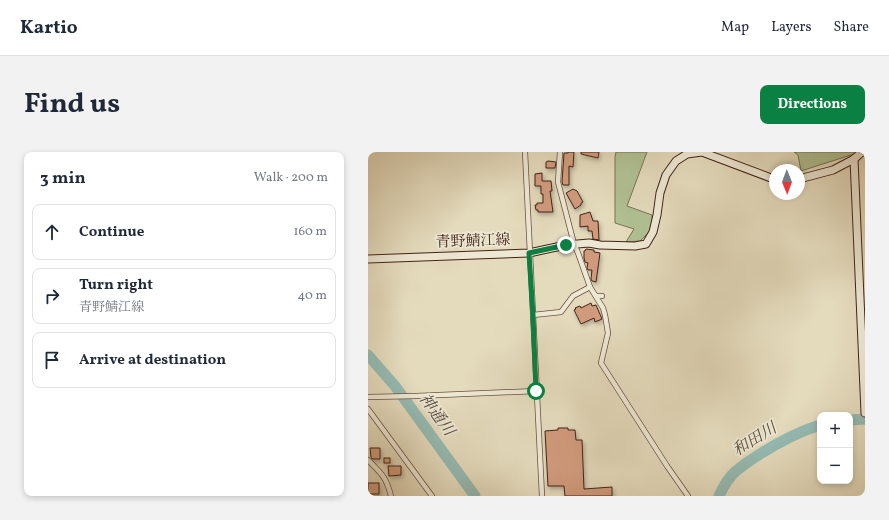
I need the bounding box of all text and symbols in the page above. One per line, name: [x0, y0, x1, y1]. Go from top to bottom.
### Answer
text: Kartio: [20, 15, 78, 41]
text: Map: [721, 18, 749, 37]
text: Layers: [771, 18, 811, 37]
text: Share: [833, 18, 869, 37]
text: Find us: [24, 85, 120, 124]
button: Directions: [760, 85, 865, 124]
north arrow: [769, 164, 805, 200]
text: 3 min: [40, 167, 86, 190]
text: Walk · 200 m: [254, 169, 328, 187]
icon: ahead: [41, 221, 63, 243]
text: Continue: [79, 222, 144, 243]
text: 160 m: [293, 223, 327, 241]
street label: 青野鯖江線: [435, 230, 511, 254]
route end: [557, 236, 575, 254]
text: Turn right: [79, 275, 153, 296]
icon: right: [41, 285, 63, 307]
text: 40 m: [298, 287, 327, 305]
text: 青野鯖江線: [79, 299, 144, 317]
icon: arrive: [41, 349, 63, 371]
text: Arrive at destination: [79, 350, 226, 371]
route start: [527, 382, 545, 400]
water label: 神通川: [413, 389, 460, 442]
map controls: [817, 412, 853, 484]
button: +: [817, 412, 853, 448]
water label: 和田川: [729, 417, 783, 462]
button: −: [817, 448, 853, 484]

